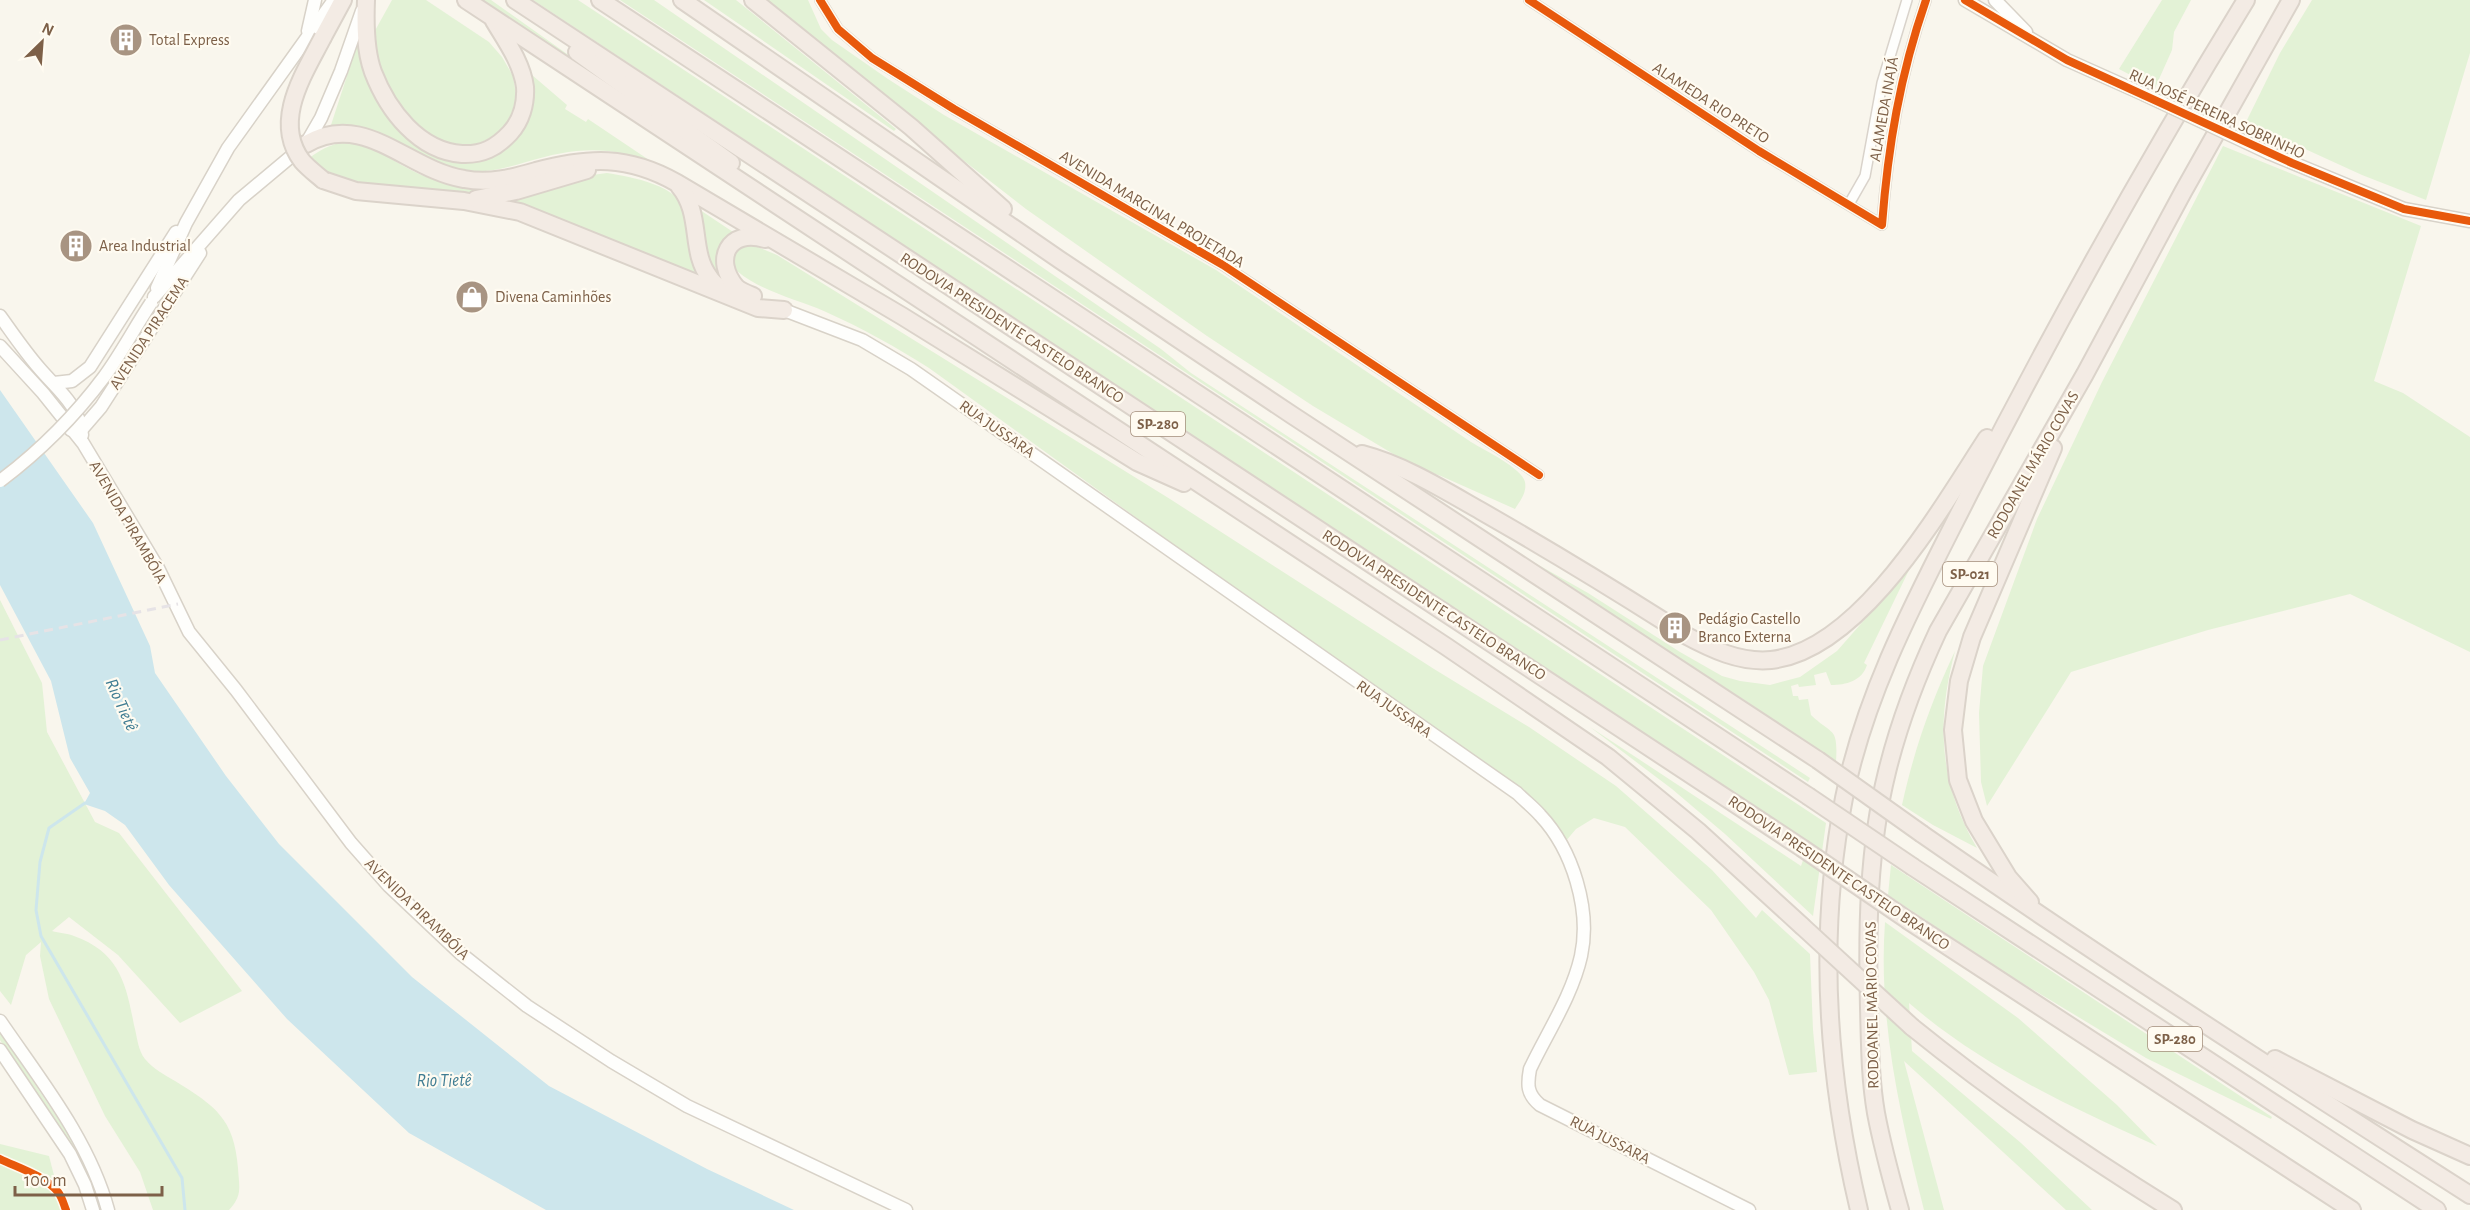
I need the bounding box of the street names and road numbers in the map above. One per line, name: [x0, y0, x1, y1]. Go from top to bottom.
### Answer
street label: ALAMEDA INAJÁ: [1865, 55, 1901, 163]
street label: ALAMEDA RIO PRETO: [1650, 59, 1772, 147]
street label: RUA JOSÉ PEREIRA SOBRINHO: [2127, 64, 2308, 162]
street label: AVENIDA MARGINAL PROJETADA: [1057, 147, 1247, 271]
street label: RODOVIA PRESIDENTE CASTELO BRANCO: [897, 250, 1127, 406]
street label: AVENIDA PIRACEMA: [107, 274, 191, 392]
street label: RODOANEL MÁRIO COVAS: [1982, 387, 2082, 542]
street label: RUA JUSSARA: [957, 397, 1037, 461]
road number: SP-280: [1131, 412, 1185, 436]
street label: AVENIDA PIRAMBÓIA: [86, 457, 171, 586]
street label: RODOVIA PRESIDENTE CASTELO BRANCO: [1319, 527, 1549, 683]
road number: SP-021: [1943, 562, 1997, 586]
street label: RUA JUSSARA: [1354, 677, 1434, 741]
street label: RODOVIA PRESIDENTE CASTELO BRANCO: [1725, 793, 1953, 953]
street label: AVENIDA PIRAMBÓIA: [362, 854, 474, 963]
street label: RODOANEL MÁRIO COVAS: [1861, 921, 1881, 1089]
road number: SP-280: [2148, 1027, 2202, 1051]
street label: RUA JUSSARA: [1567, 1113, 1653, 1167]

